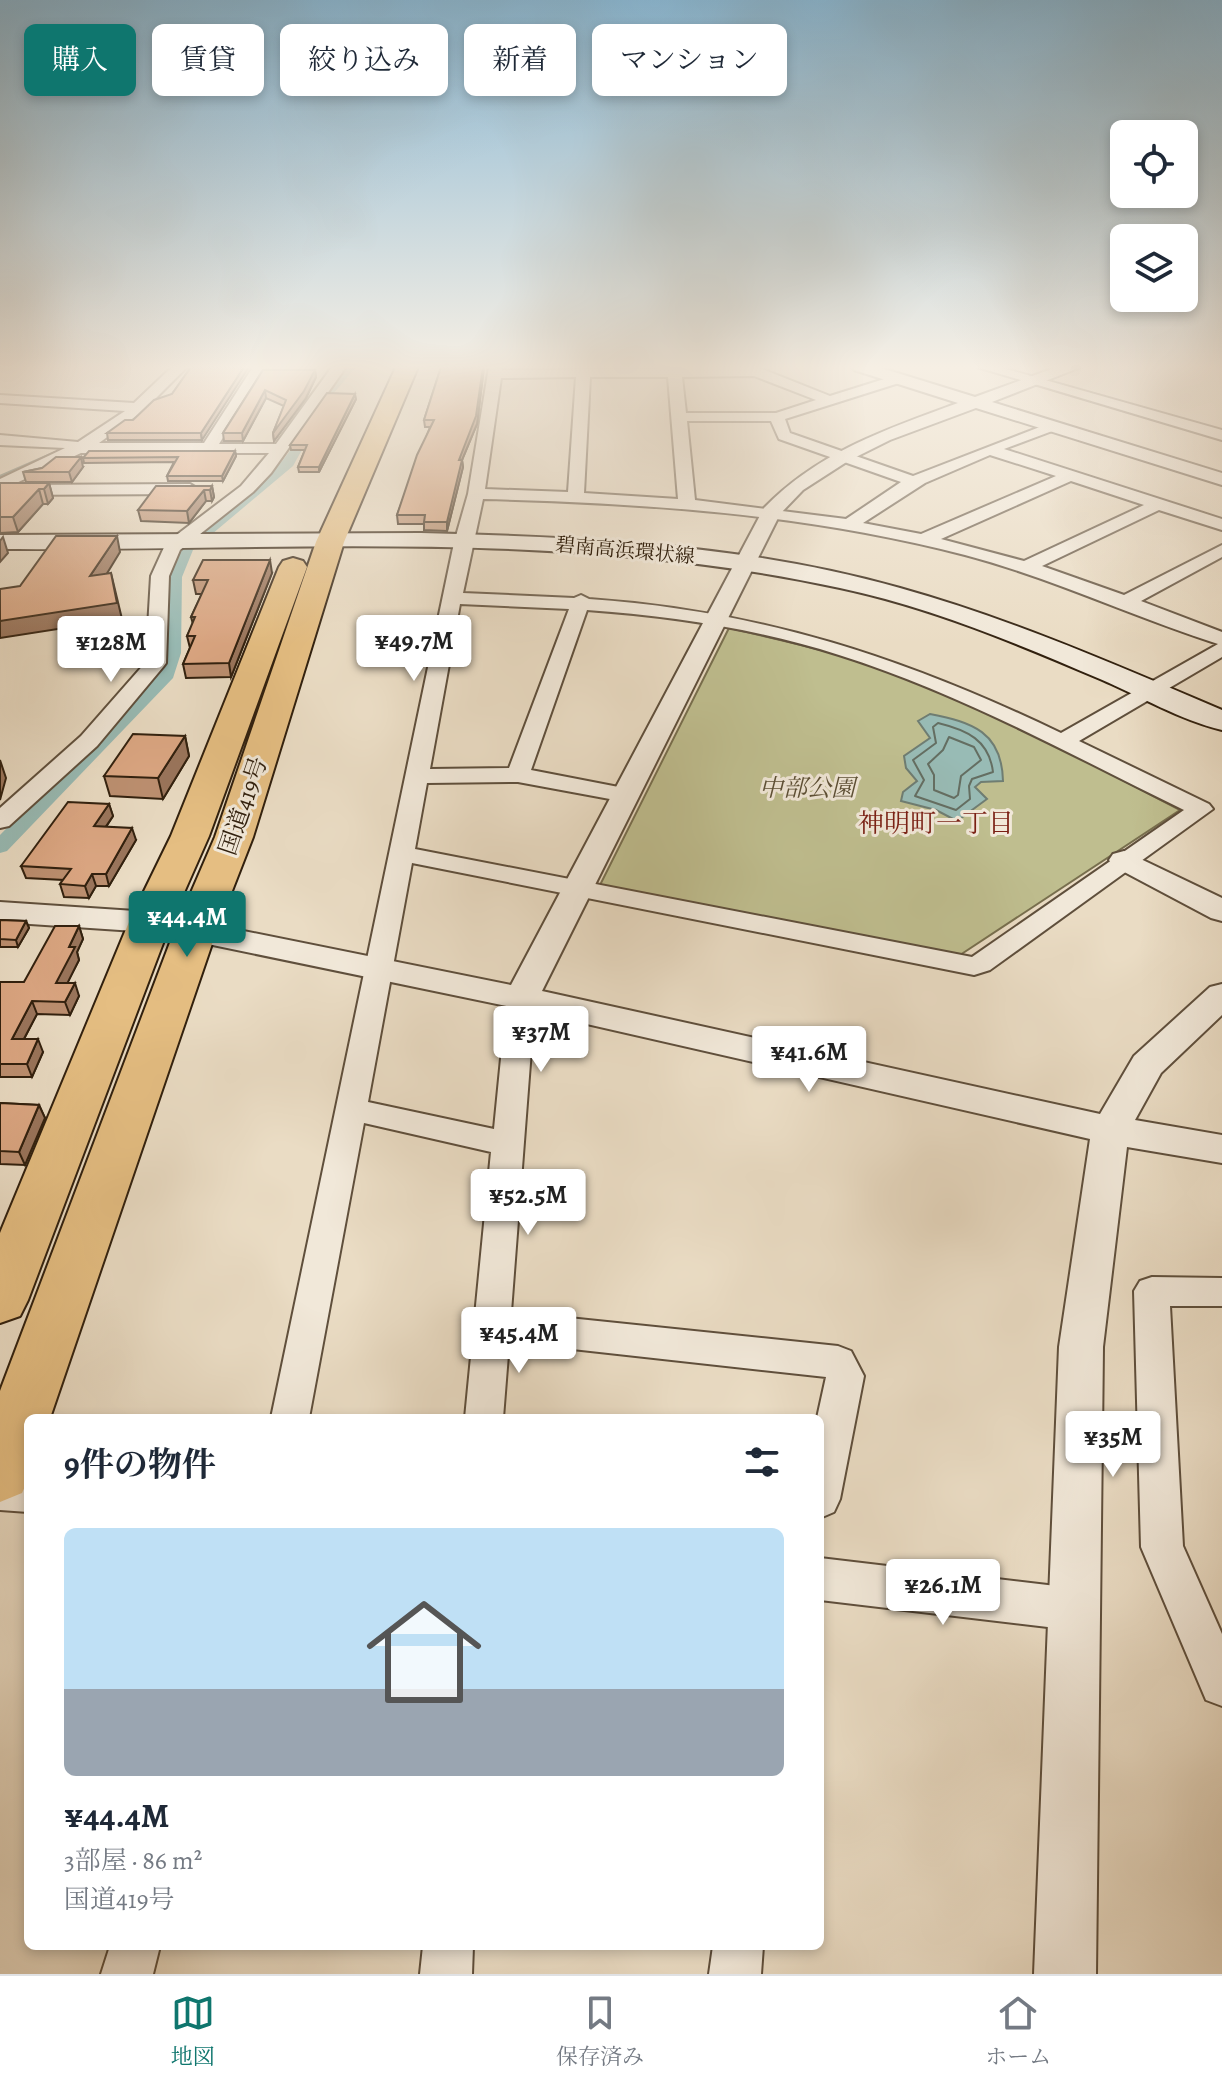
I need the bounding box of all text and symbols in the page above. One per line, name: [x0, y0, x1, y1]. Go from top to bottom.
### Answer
chip: 購入: [24, 24, 136, 96]
chip: 賃貸: [152, 24, 264, 96]
chip: 絞り込み: [280, 24, 448, 96]
chip: 新着: [464, 24, 576, 96]
chip: マンション: [592, 24, 787, 96]
map controls: [1110, 120, 1198, 312]
button: locate: [1110, 120, 1198, 208]
button: layers: [1110, 224, 1198, 312]
street label: 碧南高浜環状線: [554, 531, 696, 570]
pin: ¥49.7M: [349, 615, 479, 683]
pin: ¥128M: [55, 616, 167, 684]
text: ¥49.7M: [374, 623, 454, 658]
text: ¥128M: [75, 624, 147, 659]
street label: 国道419号: [211, 753, 275, 859]
park label: 中部公園: [759, 772, 859, 804]
district label: 神明町一丁目: [858, 806, 1014, 841]
pin: ¥44.4M: [122, 891, 252, 959]
text: ¥44.4M: [147, 899, 227, 934]
pin: ¥37M: [494, 1006, 588, 1074]
text: ¥37M: [511, 1014, 571, 1049]
pin: ¥41.6M: [744, 1026, 874, 1094]
text: ¥41.6M: [770, 1034, 848, 1069]
pin: ¥52.5M: [463, 1169, 593, 1237]
text: ¥52.5M: [489, 1177, 567, 1212]
pin: ¥45.4M: [454, 1307, 584, 1375]
text: ¥45.4M: [479, 1315, 559, 1350]
pin: ¥35M: [1066, 1411, 1160, 1479]
text: ¥35M: [1083, 1419, 1143, 1454]
icon: filters: [740, 1440, 784, 1484]
text: 9件の物件: [64, 1441, 216, 1488]
pin: ¥26.1M: [878, 1559, 1008, 1627]
text: ¥26.1M: [904, 1567, 982, 1602]
icon: home: [352, 1580, 496, 1724]
text: ¥44.4M: [64, 1792, 169, 1839]
text: 3部屋 · 86 m²: [64, 1843, 202, 1878]
text: 国道419号: [64, 1882, 175, 1917]
tab: 地図: [171, 1991, 215, 2072]
tab: 保存済み: [556, 1991, 644, 2072]
tab: ホーム: [985, 1991, 1051, 2072]

